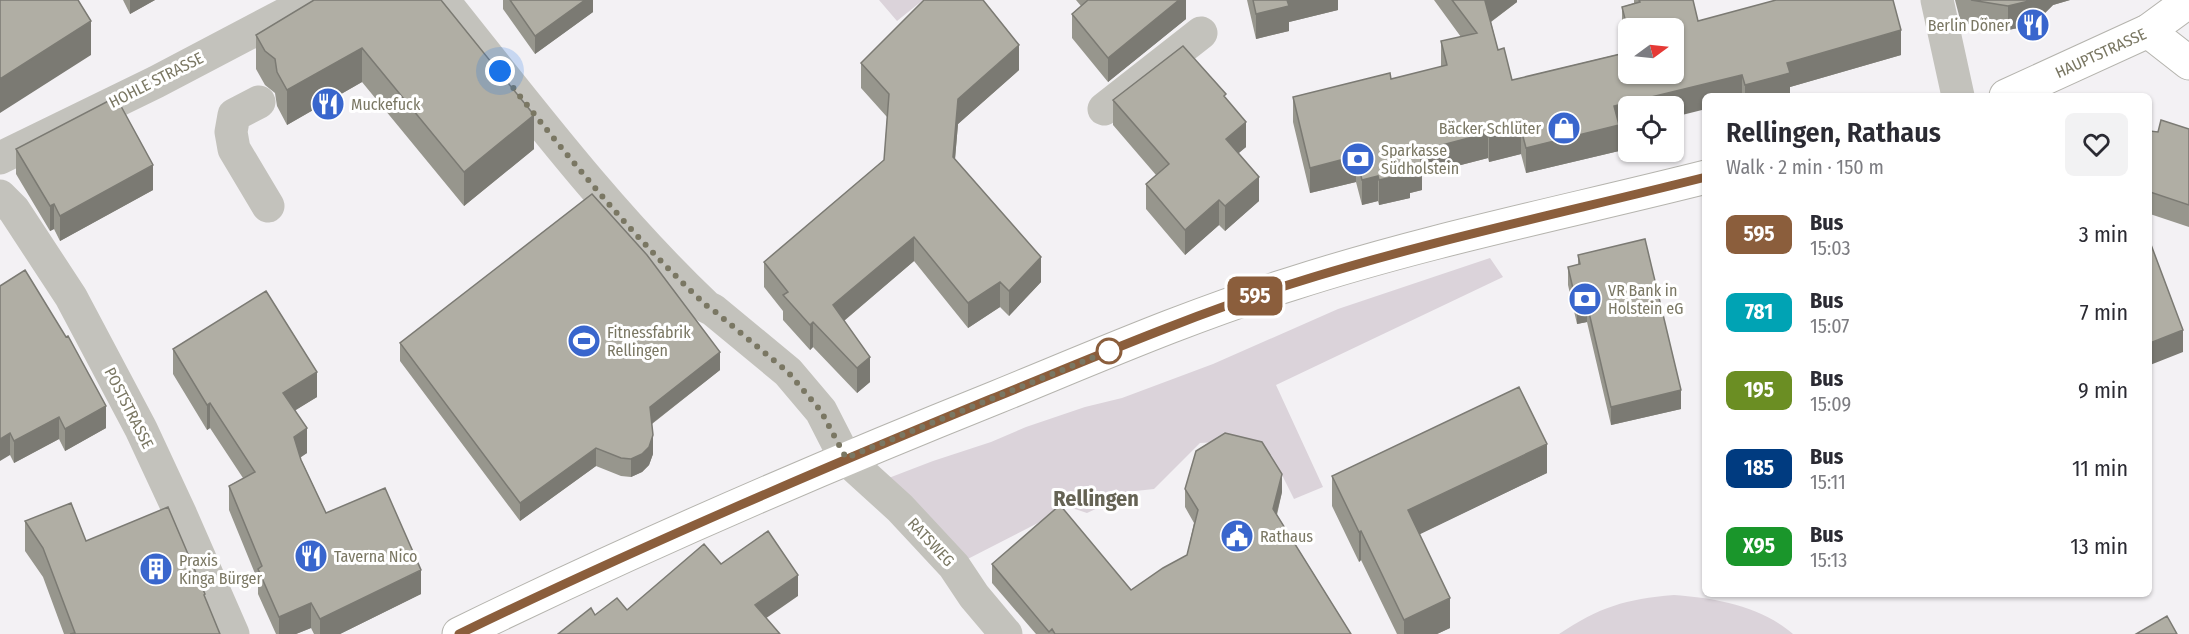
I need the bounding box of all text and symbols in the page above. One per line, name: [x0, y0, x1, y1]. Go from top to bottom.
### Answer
restaurant icon: Berlin Döner: [2015, 7, 2051, 43]
place label: Berlin Döner: [1928, 16, 2010, 35]
north arrow: [1618, 18, 1684, 84]
map controls: [1618, 18, 1684, 162]
street label: HAUPTSTRASSE: [2052, 24, 2149, 82]
street label: HOHLE STRASSE: [106, 48, 206, 112]
your location: [485, 56, 515, 86]
restaurant icon: Muckefuck: [310, 86, 346, 122]
place label: Muckefuck: [351, 95, 421, 114]
button: locate: [1618, 96, 1684, 162]
shop icon: Bäcker Schlüter: [1546, 110, 1582, 146]
button: heart: [2065, 113, 2128, 176]
text: Rellingen, Rathaus: [1726, 116, 1941, 149]
place label: Bäcker Schlüter: [1439, 119, 1541, 138]
bank icon: Sparkasse Südholstein: [1340, 141, 1376, 177]
place label: Sparkasse Südholstein: [1381, 141, 1459, 178]
text: Walk · 2 min · 150 m: [1726, 155, 1884, 179]
text: Bus: [1810, 209, 1843, 236]
text: 595: [1743, 221, 1775, 247]
text: 3 min: [2079, 221, 2128, 248]
text: 15:03: [1810, 236, 1850, 260]
line badge: 595: [1220, 276, 1290, 316]
bank icon: VR Bank in Holstein eG: [1567, 281, 1603, 317]
place label: VR Bank in Holstein eG: [1608, 281, 1683, 318]
text: 595: [1239, 283, 1271, 309]
text: Bus: [1810, 287, 1843, 314]
text: 781: [1745, 299, 1773, 325]
text: 7 min: [2080, 299, 2128, 326]
text: 15:07: [1810, 314, 1849, 338]
sports icon: Fitnessfabrik Rellingen: [566, 323, 602, 359]
place label: Fitnessfabrik Rellingen: [607, 323, 691, 360]
unlabelled marker: [1096, 338, 1122, 364]
street label: POSTSTRASSE: [100, 364, 158, 452]
text: Bus: [1810, 365, 1843, 392]
text: 195: [1744, 377, 1774, 403]
text: 9 min: [2078, 377, 2128, 404]
text: 15:09: [1810, 392, 1851, 416]
text: Bus: [1810, 443, 1843, 470]
text: 185: [1744, 455, 1774, 481]
text: 11 min: [2072, 455, 2128, 482]
text: 15:11: [1810, 470, 1846, 494]
district label: Rellingen: [1053, 485, 1139, 512]
street label: RATSWEG: [904, 514, 958, 570]
public building icon: Rathaus: [1219, 518, 1255, 554]
text: Bus: [1810, 521, 1843, 548]
place label: Rathaus: [1260, 527, 1313, 546]
text: X95: [1743, 533, 1775, 559]
text: 13 min: [2070, 533, 2128, 560]
restaurant icon: Taverna Nico: [293, 538, 329, 574]
place label: Taverna Nico: [334, 547, 418, 566]
text: 15:13: [1810, 548, 1847, 572]
building icon: Praxis Kinga Bürger: [138, 551, 174, 587]
place label: Praxis Kinga Bürger: [179, 551, 262, 588]

